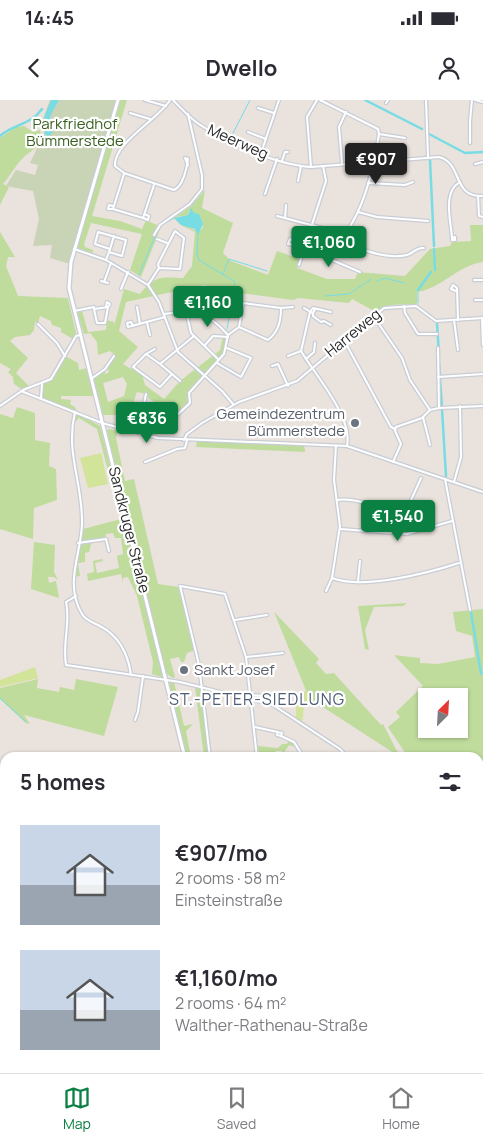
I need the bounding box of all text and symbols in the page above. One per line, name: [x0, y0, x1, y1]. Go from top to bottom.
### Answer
text: 14:45: [25, 5, 74, 31]
text: Dwello: [206, 53, 277, 83]
icon: back: [20, 54, 48, 82]
icon: person: [435, 54, 463, 82]
park label: Parkfriedhof Bümmerstede: [26, 113, 124, 151]
street label: Meerweg: [205, 119, 272, 164]
pin: €907: [346, 142, 406, 185]
text: €907: [356, 148, 396, 170]
pin: €1,060: [288, 226, 370, 268]
text: €1,060: [302, 231, 356, 253]
pin: €1,160: [167, 286, 249, 328]
text: €1,160: [184, 291, 232, 313]
street label: Harreweg: [320, 303, 385, 362]
pin: €836: [117, 402, 177, 444]
place label: Gemeindezentrum Bümmerstede: [217, 403, 345, 441]
text: €836: [127, 407, 167, 429]
marker: Gemeindezentrum Bümmerstede: [349, 417, 361, 429]
street label: Sandkruger Straße: [104, 464, 155, 596]
pin: €1,540: [357, 500, 439, 542]
text: €1,540: [372, 505, 424, 527]
place label: Sankt Josef: [194, 659, 275, 680]
marker: Sankt Josef: [178, 664, 190, 676]
district label: ST.-PETER-SIEDLUNG: [169, 688, 345, 710]
north arrow: [418, 688, 468, 738]
map controls: [418, 688, 468, 738]
text: 5 homes: [20, 768, 105, 796]
icon: filters: [436, 768, 464, 796]
text: €907/mo: [175, 839, 268, 867]
icon: home: [60, 845, 120, 905]
text: 2 rooms · 58 m²: [175, 867, 286, 889]
text: Einsteinstraße: [175, 889, 283, 911]
text: €1,160/mo: [175, 964, 278, 992]
icon: home: [60, 970, 120, 1030]
text: 2 rooms · 64 m²: [175, 992, 286, 1014]
text: Walther-Rathenau-Straße: [175, 1014, 368, 1036]
tab: Map: [63, 1084, 91, 1133]
tab: Saved: [217, 1084, 256, 1133]
tab: Home: [382, 1084, 420, 1133]

